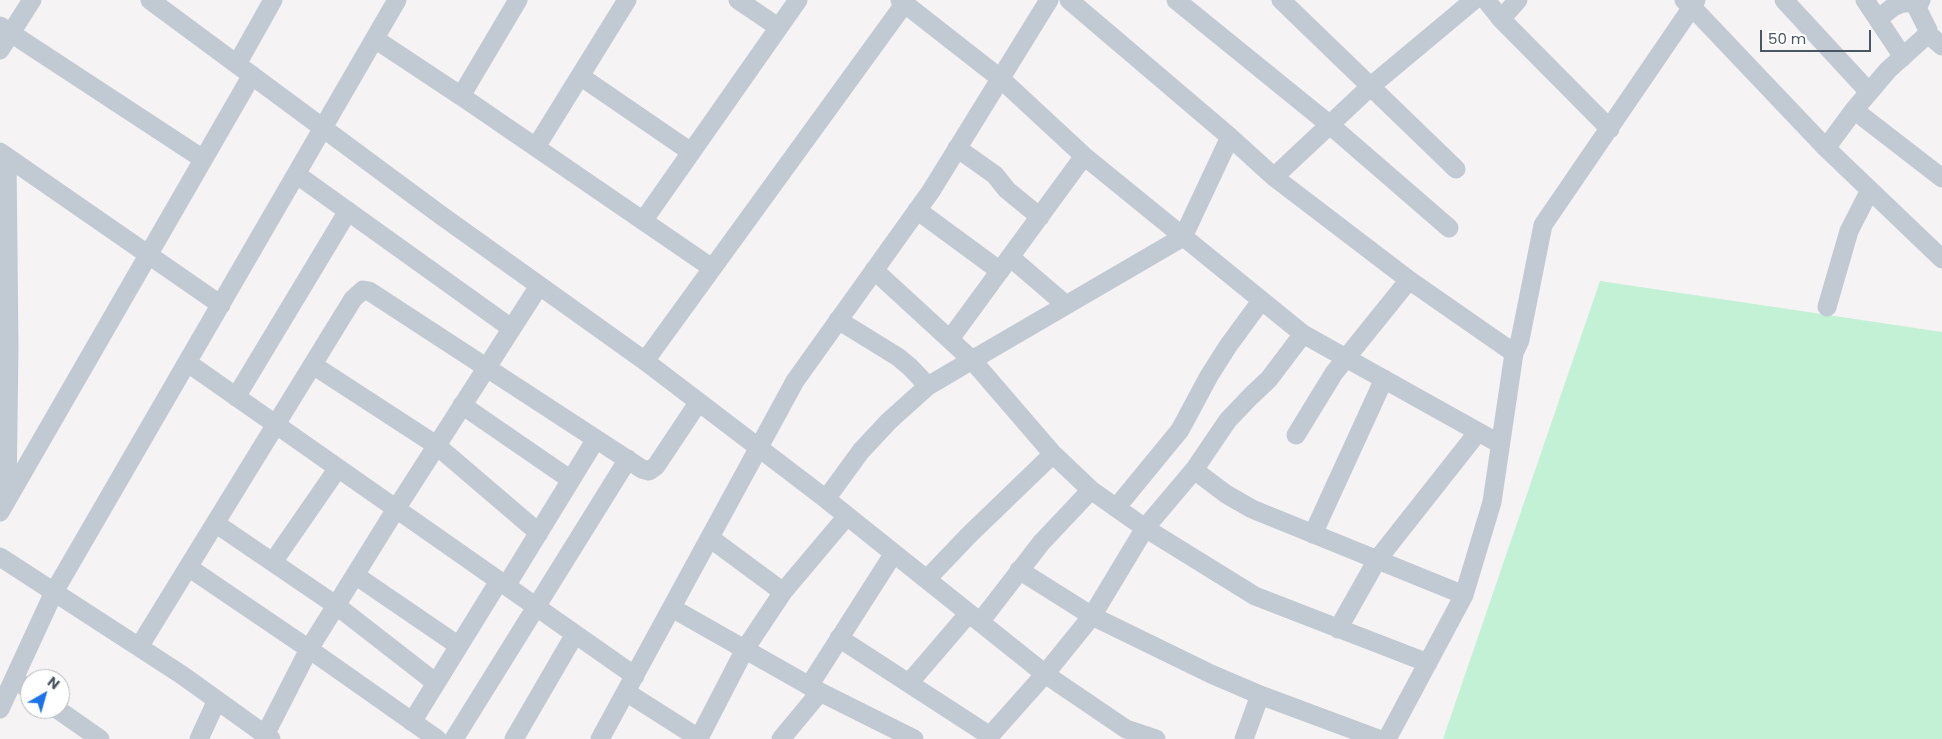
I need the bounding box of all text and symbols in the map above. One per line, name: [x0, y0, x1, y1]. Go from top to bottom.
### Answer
scale bar: [1762, 20, 1873, 52]
text: 50 m: [1768, 28, 1806, 49]
north arrow: [20, 669, 70, 719]
text: N: [43, 672, 64, 694]

